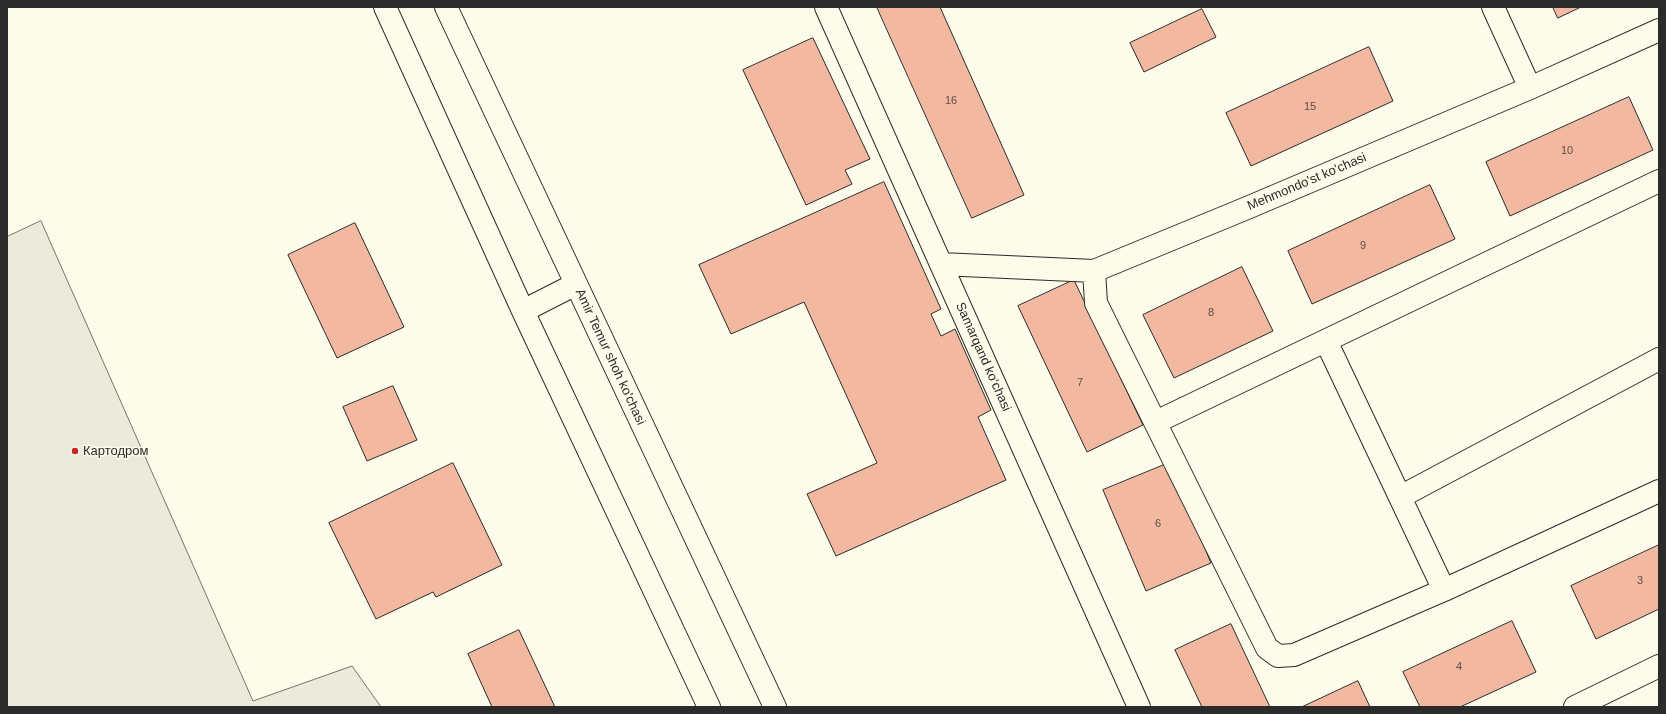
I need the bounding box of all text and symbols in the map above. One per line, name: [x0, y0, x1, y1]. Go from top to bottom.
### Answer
house number: 16: [945, 94, 957, 108]
house number: 15: [1304, 100, 1316, 114]
house number: 10: [1561, 144, 1573, 158]
street label: Mehmondo'st ko'chasi: [1245, 150, 1369, 214]
house number: 9: [1360, 239, 1366, 253]
street label: Amir Temur shoh ko'chasi: [572, 286, 648, 428]
street label: Samarqand ko‘chasi: [952, 300, 1014, 414]
house number: 8: [1208, 306, 1214, 320]
house number: 7: [1077, 376, 1083, 390]
place label: Картодром: [83, 443, 148, 459]
marker: Картодром: [70, 446, 80, 456]
house number: 6: [1155, 517, 1161, 531]
house number: 3: [1637, 574, 1643, 588]
house number: 4: [1456, 660, 1462, 674]

